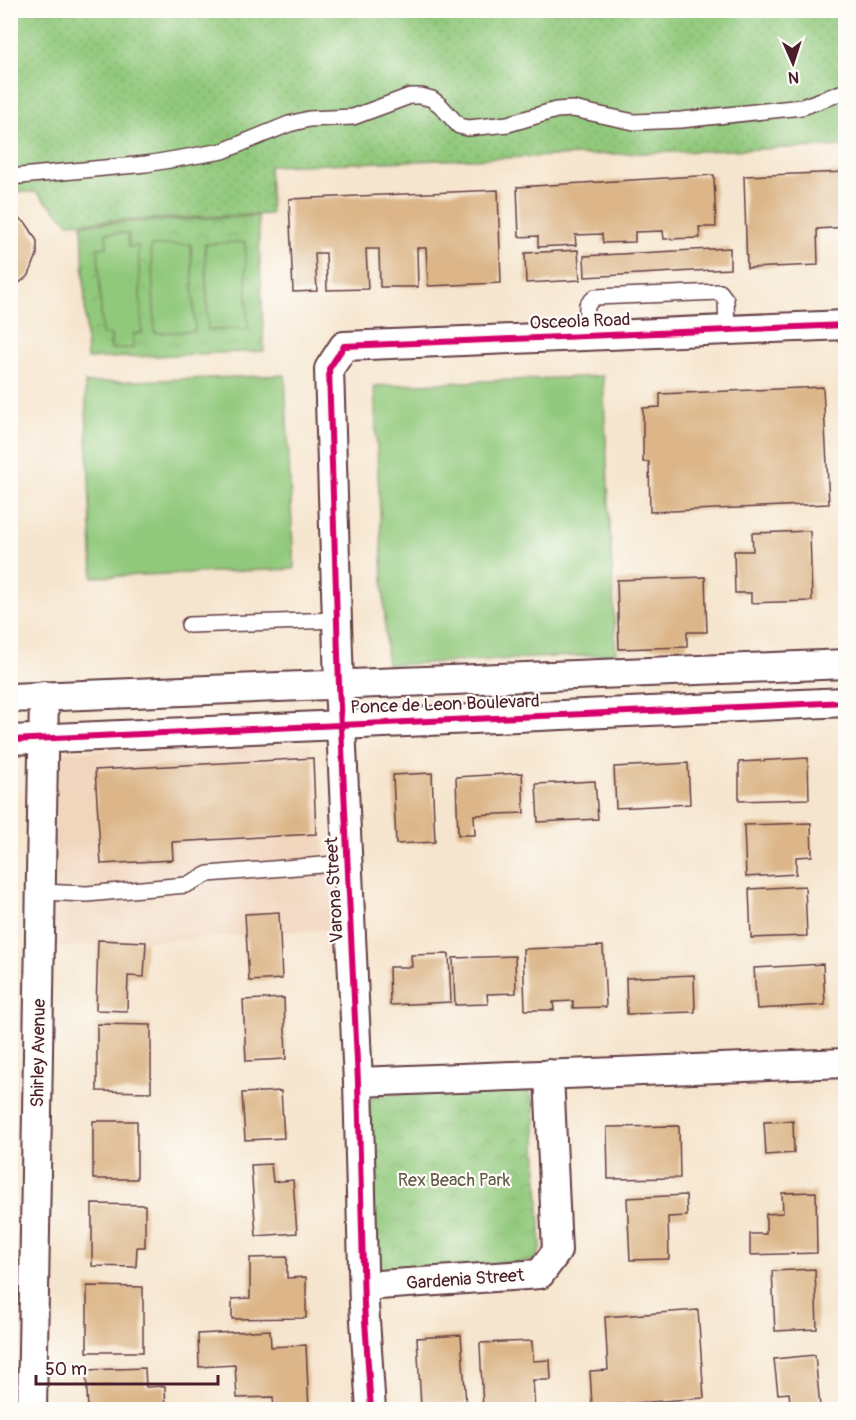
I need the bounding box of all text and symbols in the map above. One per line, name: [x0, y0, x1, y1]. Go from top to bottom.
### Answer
north arrow: [763, 33, 823, 93]
text: N: [788, 67, 800, 87]
street label: Osceola Road: [529, 308, 631, 335]
street label: Ponce de Leon Boulevard: [350, 690, 540, 719]
street label: Varona Street: [320, 836, 349, 943]
street label: Shirley Avenue: [26, 998, 51, 1108]
park label: Rex Beach Park: [398, 1169, 511, 1192]
street label: Gardenia Street: [405, 1264, 526, 1295]
scale bar: [36, 1348, 218, 1386]
text: 50 m: [45, 1358, 87, 1381]

